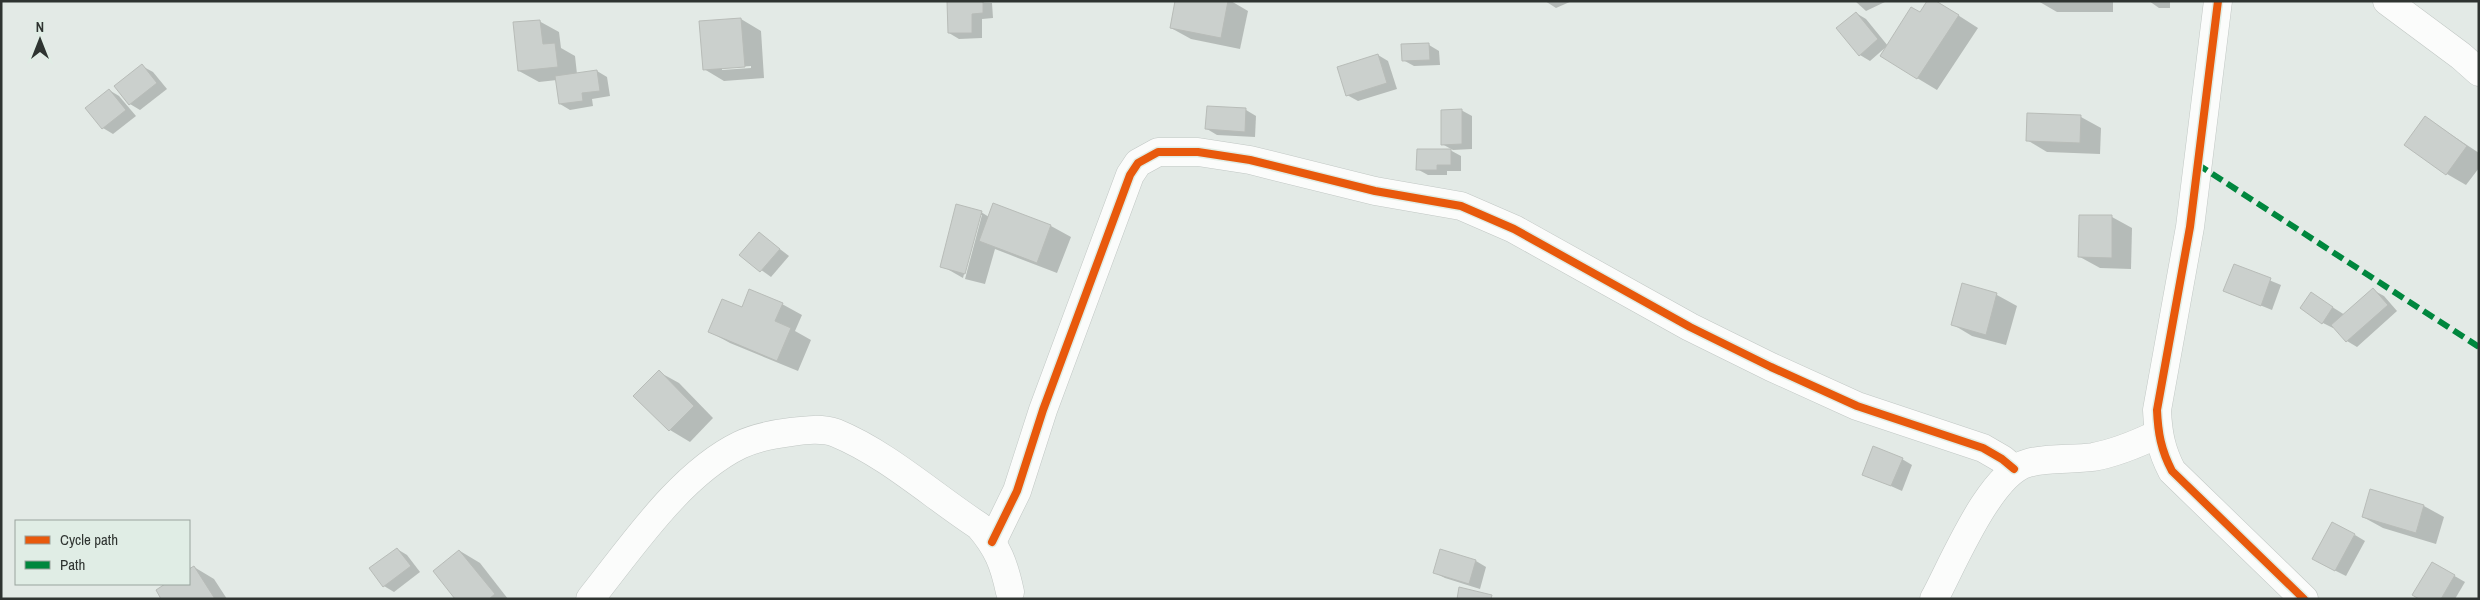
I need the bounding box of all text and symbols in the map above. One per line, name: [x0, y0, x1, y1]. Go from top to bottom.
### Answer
north arrow: [15, 15, 65, 65]
text: N: [36, 18, 44, 36]
legend: [15, 520, 190, 585]
text: Cycle path: [60, 529, 118, 550]
text: Path: [60, 554, 85, 575]

